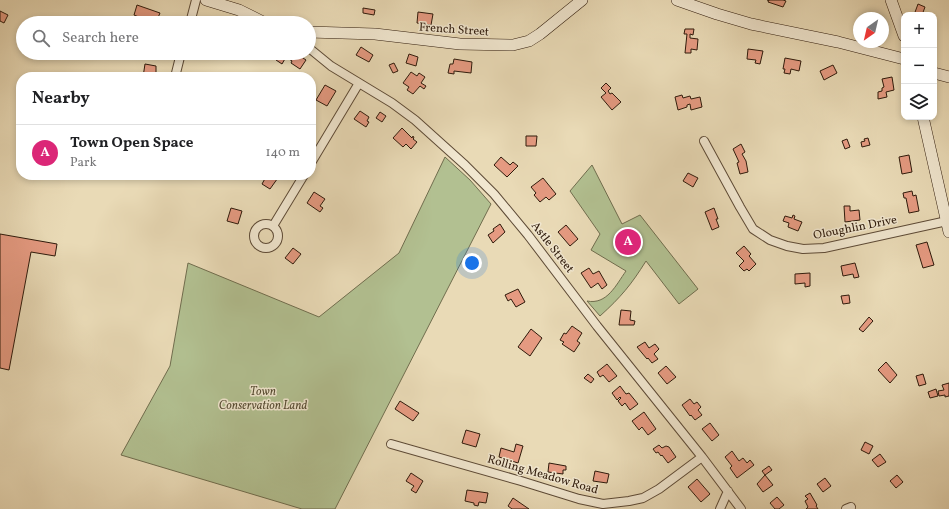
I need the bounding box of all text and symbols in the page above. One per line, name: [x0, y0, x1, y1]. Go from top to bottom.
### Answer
north arrow: [853, 12, 889, 48]
map controls: [901, 12, 937, 120]
button: +: [901, 12, 937, 48]
search box: [16, 16, 316, 60]
street label: French Street: [418, 20, 490, 40]
icon: search: [30, 27, 52, 49]
text: Search here: [62, 28, 139, 49]
button: −: [901, 48, 937, 84]
button: layers: [901, 84, 937, 120]
text: Nearby: [32, 87, 90, 110]
text: Town Open Space: [70, 133, 193, 154]
text: A: [40, 144, 50, 162]
text: 140 m: [266, 144, 300, 162]
text: Park: [70, 154, 97, 172]
street label: Oloughlin Drive: [812, 212, 899, 244]
street label: Astle Street: [527, 219, 577, 277]
pin: A: [615, 227, 641, 257]
your location: [462, 253, 482, 273]
park label: Town Conservation Land: [219, 384, 307, 414]
street label: Rolling Meadow Road: [485, 451, 600, 499]

